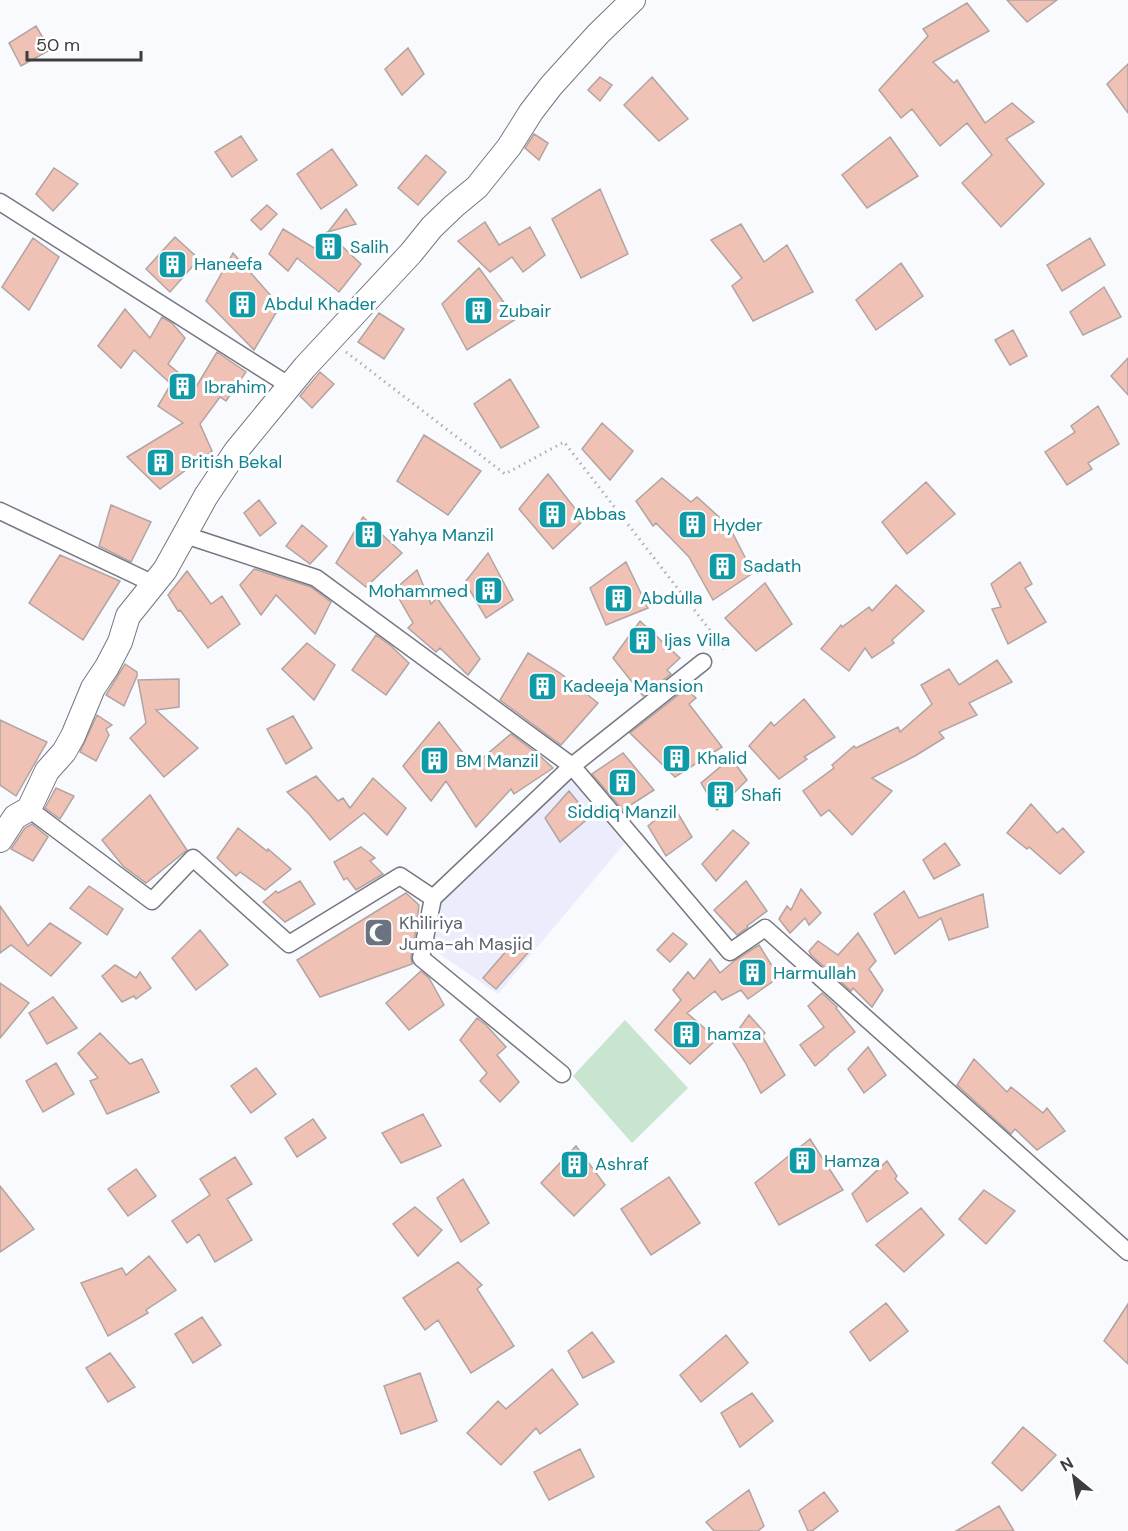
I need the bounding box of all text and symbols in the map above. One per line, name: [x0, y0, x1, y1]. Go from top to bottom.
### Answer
scale bar: [27, 24, 141, 62]
text: 50 m: [36, 33, 80, 57]
building icon: Salih: [313, 231, 345, 263]
place label: Salih: [350, 235, 389, 259]
building icon: Haneefa: [157, 248, 189, 280]
place label: Haneefa: [194, 252, 262, 276]
building icon: Abdul Khader: [227, 288, 259, 320]
place label: Abdul Khader: [264, 292, 377, 316]
building icon: Zubair: [462, 295, 494, 327]
place label: Zubair: [499, 299, 551, 323]
building icon: Ibrahim: [167, 371, 199, 403]
place label: Ibrahim: [204, 375, 267, 399]
building icon: British Bekal: [144, 446, 176, 478]
place label: British Bekal: [181, 450, 282, 474]
building icon: Abbas: [536, 498, 568, 530]
place label: Abbas: [573, 502, 626, 526]
building icon: Hyder: [676, 509, 708, 541]
place label: Hyder: [713, 513, 763, 537]
building icon: Yahya Manzil: [352, 519, 384, 551]
place label: Yahya Manzil: [389, 523, 494, 547]
building icon: Sadath: [706, 550, 738, 582]
place label: Sadath: [743, 554, 801, 578]
building icon: Mohammed: [473, 575, 505, 607]
place label: Mohammed: [368, 579, 468, 603]
building icon: Abdulla: [603, 582, 635, 614]
place label: Abdulla: [640, 586, 703, 610]
building icon: Ijas Villa: [627, 624, 659, 656]
place label: Ijas Villa: [664, 628, 730, 652]
building icon: Kadeeja Mansion: [526, 670, 558, 702]
place label: Kadeeja Mansion: [563, 674, 703, 698]
building icon: Khalid: [660, 742, 692, 774]
building icon: BM Manzil: [419, 745, 451, 777]
place label: Khalid: [697, 746, 747, 770]
place label: BM Manzil: [456, 749, 539, 773]
building icon: Siddiq Manzil: [606, 767, 638, 799]
building icon: Shafi: [704, 779, 736, 811]
place label: Shafi: [741, 783, 782, 807]
place label: Siddiq Manzil: [567, 800, 677, 824]
place label: Khiliriya Juma-ah Masjid: [399, 911, 533, 956]
mosque icon: Khiliriya Juma-ah Masjid: [362, 917, 394, 949]
building icon: Harmullah: [736, 957, 768, 989]
place label: Harmullah: [773, 961, 856, 985]
building icon: hamza: [670, 1018, 702, 1050]
place label: hamza: [707, 1022, 761, 1046]
building icon: Hamza: [787, 1145, 819, 1177]
building icon: Ashraf: [558, 1148, 590, 1180]
place label: Hamza: [824, 1149, 880, 1173]
place label: Ashraf: [595, 1152, 649, 1176]
north arrow: [1044, 1447, 1104, 1507]
text: N: [1056, 1452, 1077, 1476]

